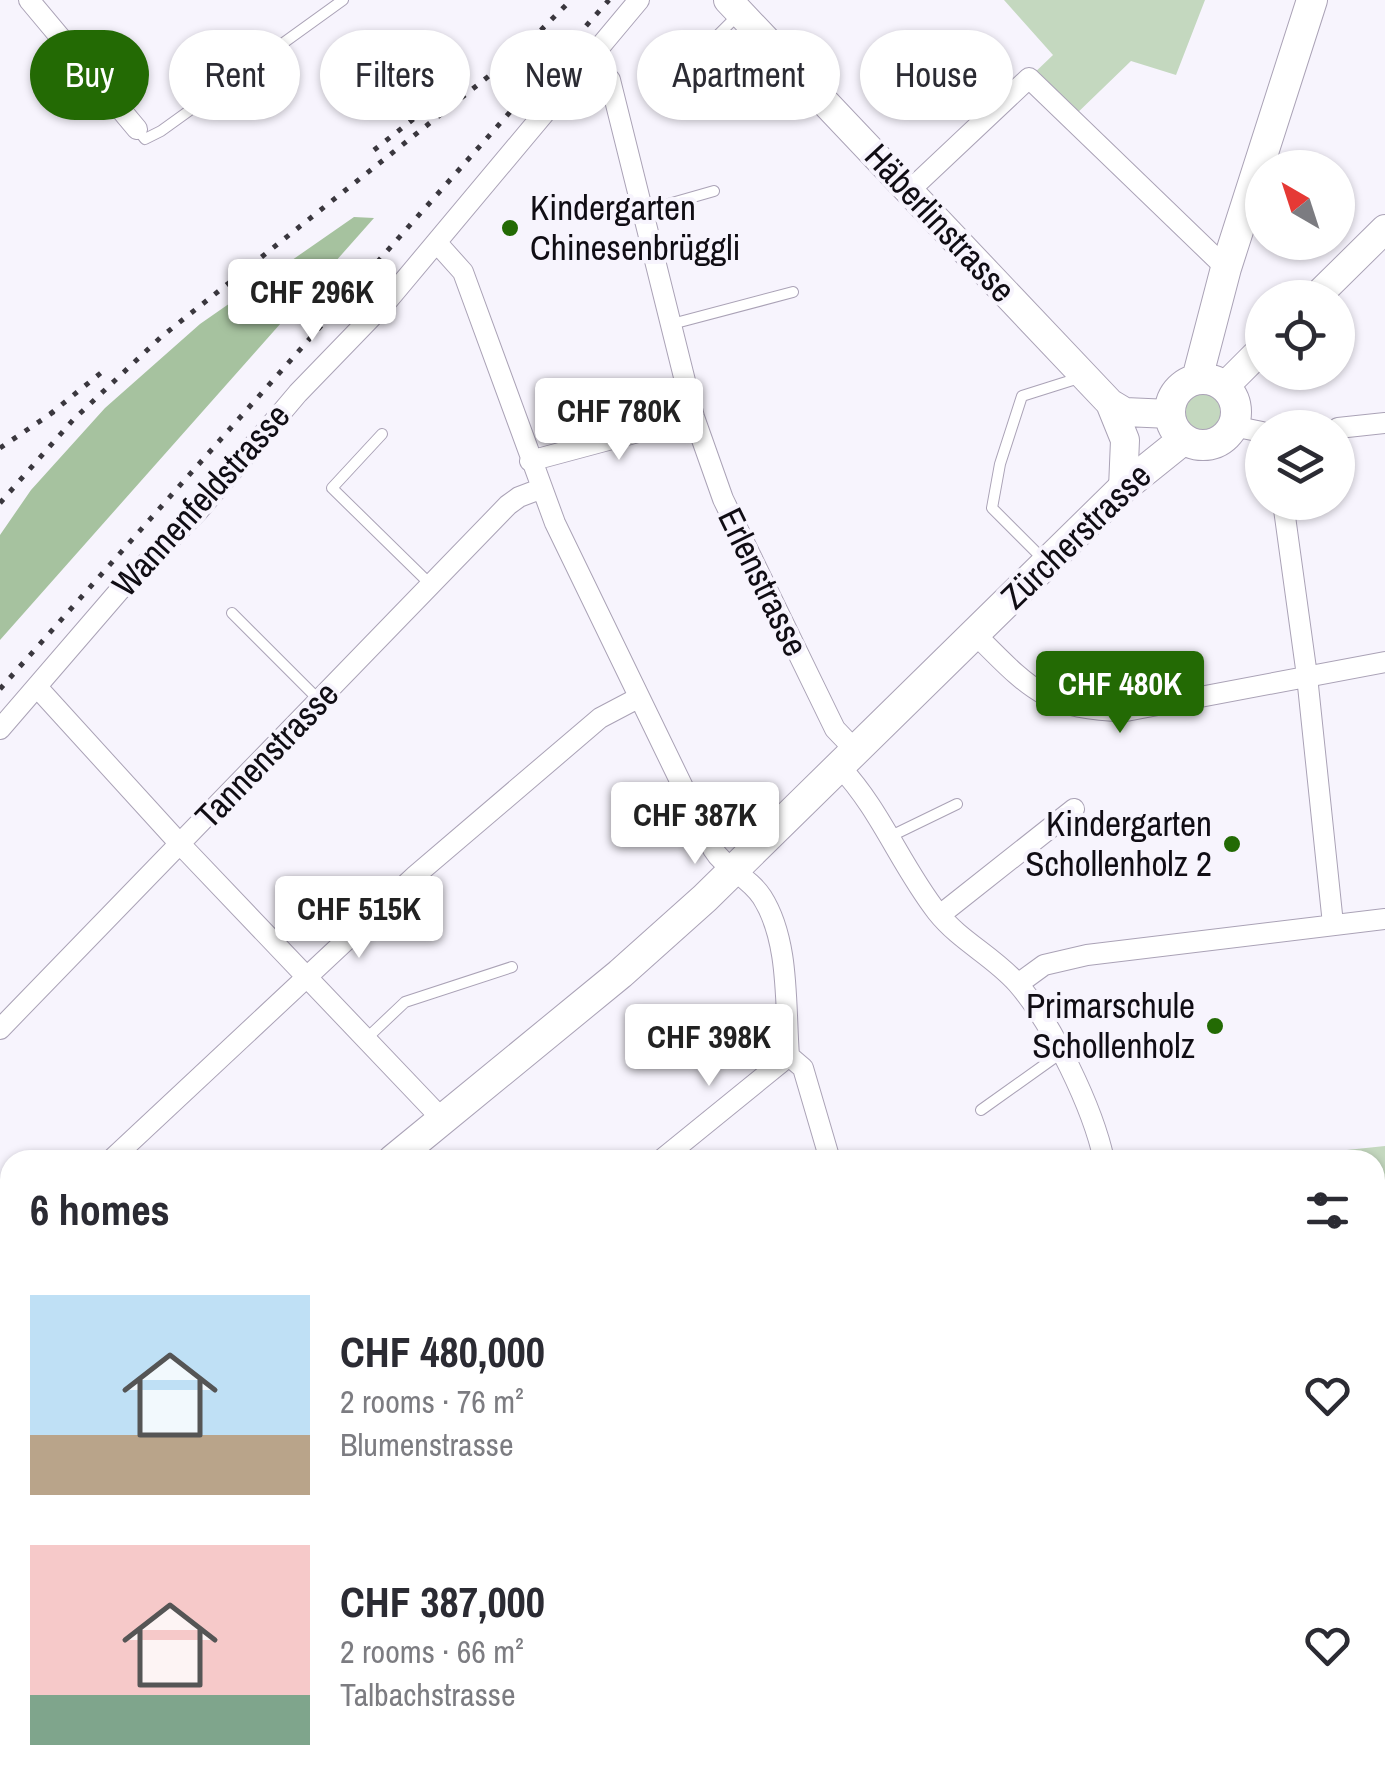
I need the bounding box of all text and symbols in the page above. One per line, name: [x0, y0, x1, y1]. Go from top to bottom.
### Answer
chip: Buy: [30, 30, 149, 120]
chip: Rent: [169, 30, 300, 120]
chip: Filters: [320, 30, 470, 120]
chip: New: [490, 30, 617, 120]
chip: Apartment: [637, 30, 840, 120]
chip: House: [860, 30, 1013, 120]
street label: Häberlinstrasse: [855, 133, 1026, 312]
north arrow: [1245, 150, 1355, 260]
map controls: [1245, 150, 1355, 520]
place label: Kindergarten Chinesenbrüggli: [530, 184, 741, 271]
marker: Kindergarten Chinesenbrüggli: [499, 217, 521, 239]
pin: CHF 296K: [209, 259, 415, 344]
text: CHF 296K: [250, 270, 374, 313]
button: locate: [1245, 280, 1355, 390]
pin: CHF 780K: [516, 378, 722, 463]
text: CHF 780K: [557, 389, 681, 432]
street label: Wannenfeldstrasse: [101, 393, 300, 606]
button: layers: [1245, 410, 1355, 520]
street label: Zürcherstrasse: [990, 452, 1161, 619]
street label: Erlenstrasse: [707, 500, 820, 664]
pin: CHF 480K: [1017, 651, 1223, 736]
text: CHF 480K: [1058, 662, 1182, 705]
street label: Tannenstrasse: [185, 671, 349, 838]
pin: CHF 387K: [592, 782, 798, 867]
text: CHF 387K: [633, 793, 757, 836]
place label: Kindergarten Schollenholz 2: [1025, 800, 1212, 887]
marker: Kindergarten Schollenholz 2: [1221, 833, 1243, 855]
pin: CHF 515K: [256, 876, 462, 961]
text: CHF 515K: [297, 887, 421, 930]
place label: Primarschule Schollenholz: [1026, 982, 1195, 1069]
pin: CHF 398K: [606, 1004, 812, 1089]
text: CHF 398K: [647, 1015, 771, 1058]
marker: Primarschule Schollenholz: [1204, 1015, 1226, 1037]
text: 6 homes: [30, 1182, 170, 1238]
icon: filters: [1300, 1183, 1355, 1238]
text: CHF 480,000: [340, 1324, 545, 1380]
icon: home: [110, 1335, 230, 1455]
icon: heart: [1300, 1368, 1355, 1423]
text: 2 rooms · 76 m²: [340, 1380, 524, 1423]
text: Blumenstrasse: [340, 1423, 514, 1466]
text: CHF 387,000: [340, 1574, 545, 1630]
icon: home: [110, 1585, 230, 1705]
icon: heart: [1300, 1618, 1355, 1673]
text: 2 rooms · 66 m²: [340, 1630, 524, 1673]
text: Talbachstrasse: [340, 1673, 516, 1716]

